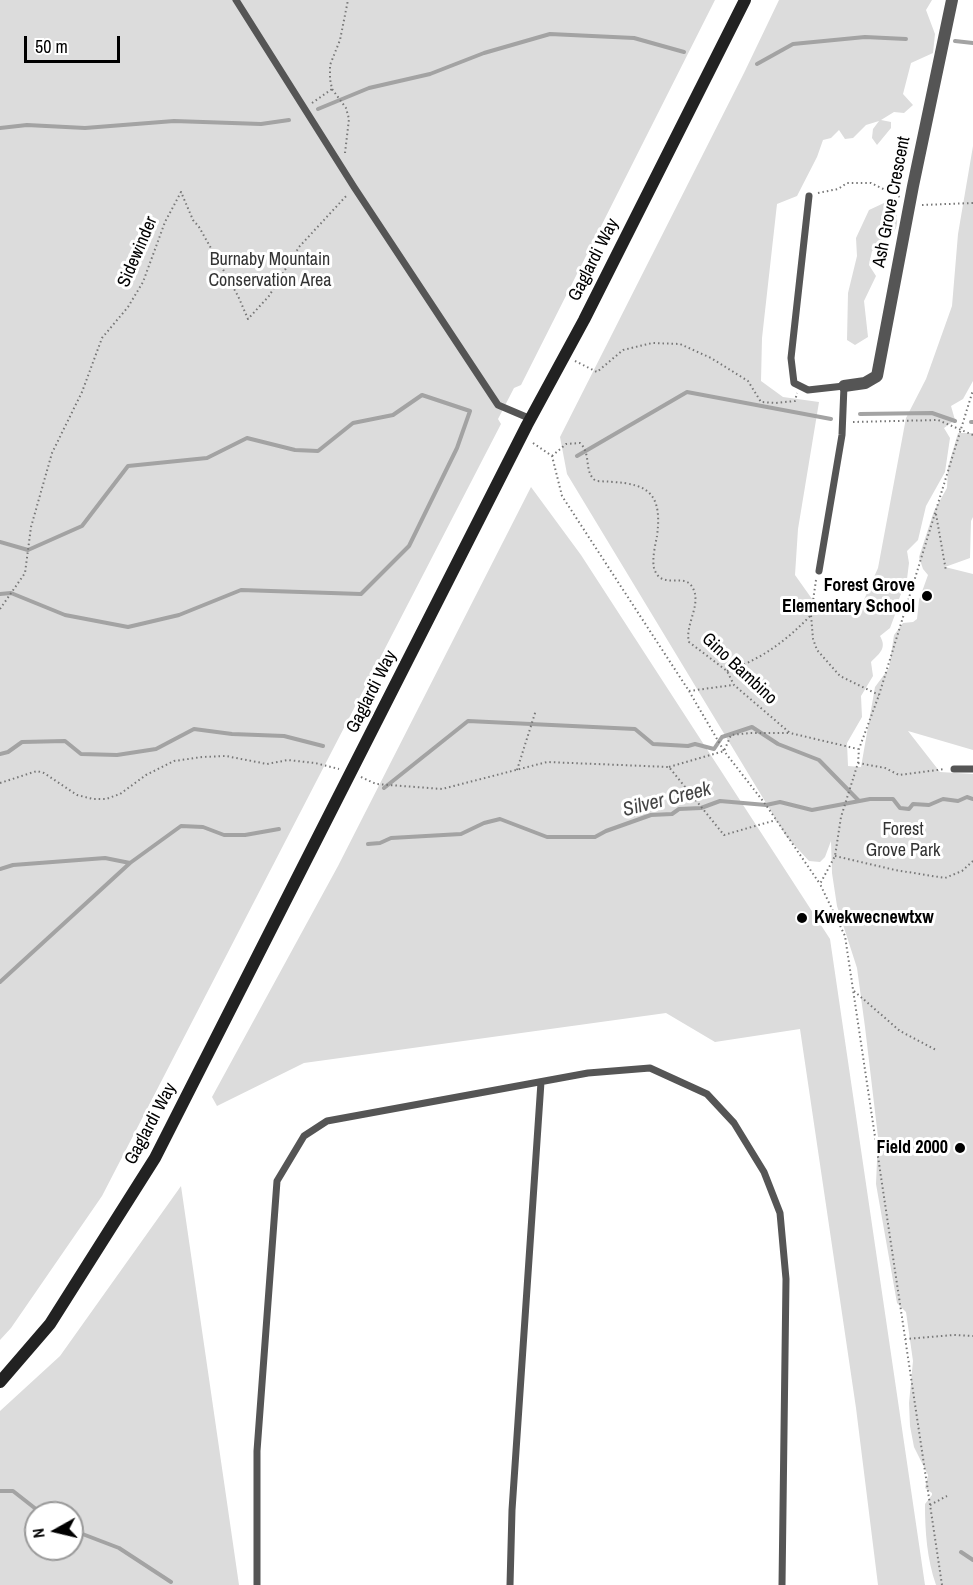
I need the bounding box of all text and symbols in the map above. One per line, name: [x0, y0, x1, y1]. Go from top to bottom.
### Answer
scale bar: [27, 24, 123, 62]
text: 50 m: [35, 34, 68, 59]
street label: Ash Grove Crescent: [869, 135, 915, 269]
street label: Sidewinder: [113, 213, 163, 291]
street label: Gaglardi Way: [564, 215, 624, 305]
park label: Burnaby Mountain Conservation Area: [208, 249, 332, 292]
place label: Forest Grove Elementary School: [782, 575, 915, 618]
marker: Forest Grove Elementary School: [920, 589, 934, 603]
street label: Gino Bambino: [697, 629, 781, 709]
street label: Gaglardi Way: [342, 647, 402, 737]
water label: Silver Creek: [620, 777, 714, 823]
park label: Forest Grove Park: [866, 819, 940, 862]
place label: Kwekwecnewtxw: [814, 907, 934, 929]
marker: Kwekwecnewtxw: [795, 911, 809, 925]
street label: Gaglardi Way: [120, 1079, 182, 1169]
place label: Field 2000: [877, 1137, 948, 1159]
marker: Field 2000: [953, 1141, 967, 1155]
north arrow: [24, 1501, 84, 1561]
text: N: [27, 1527, 50, 1539]

